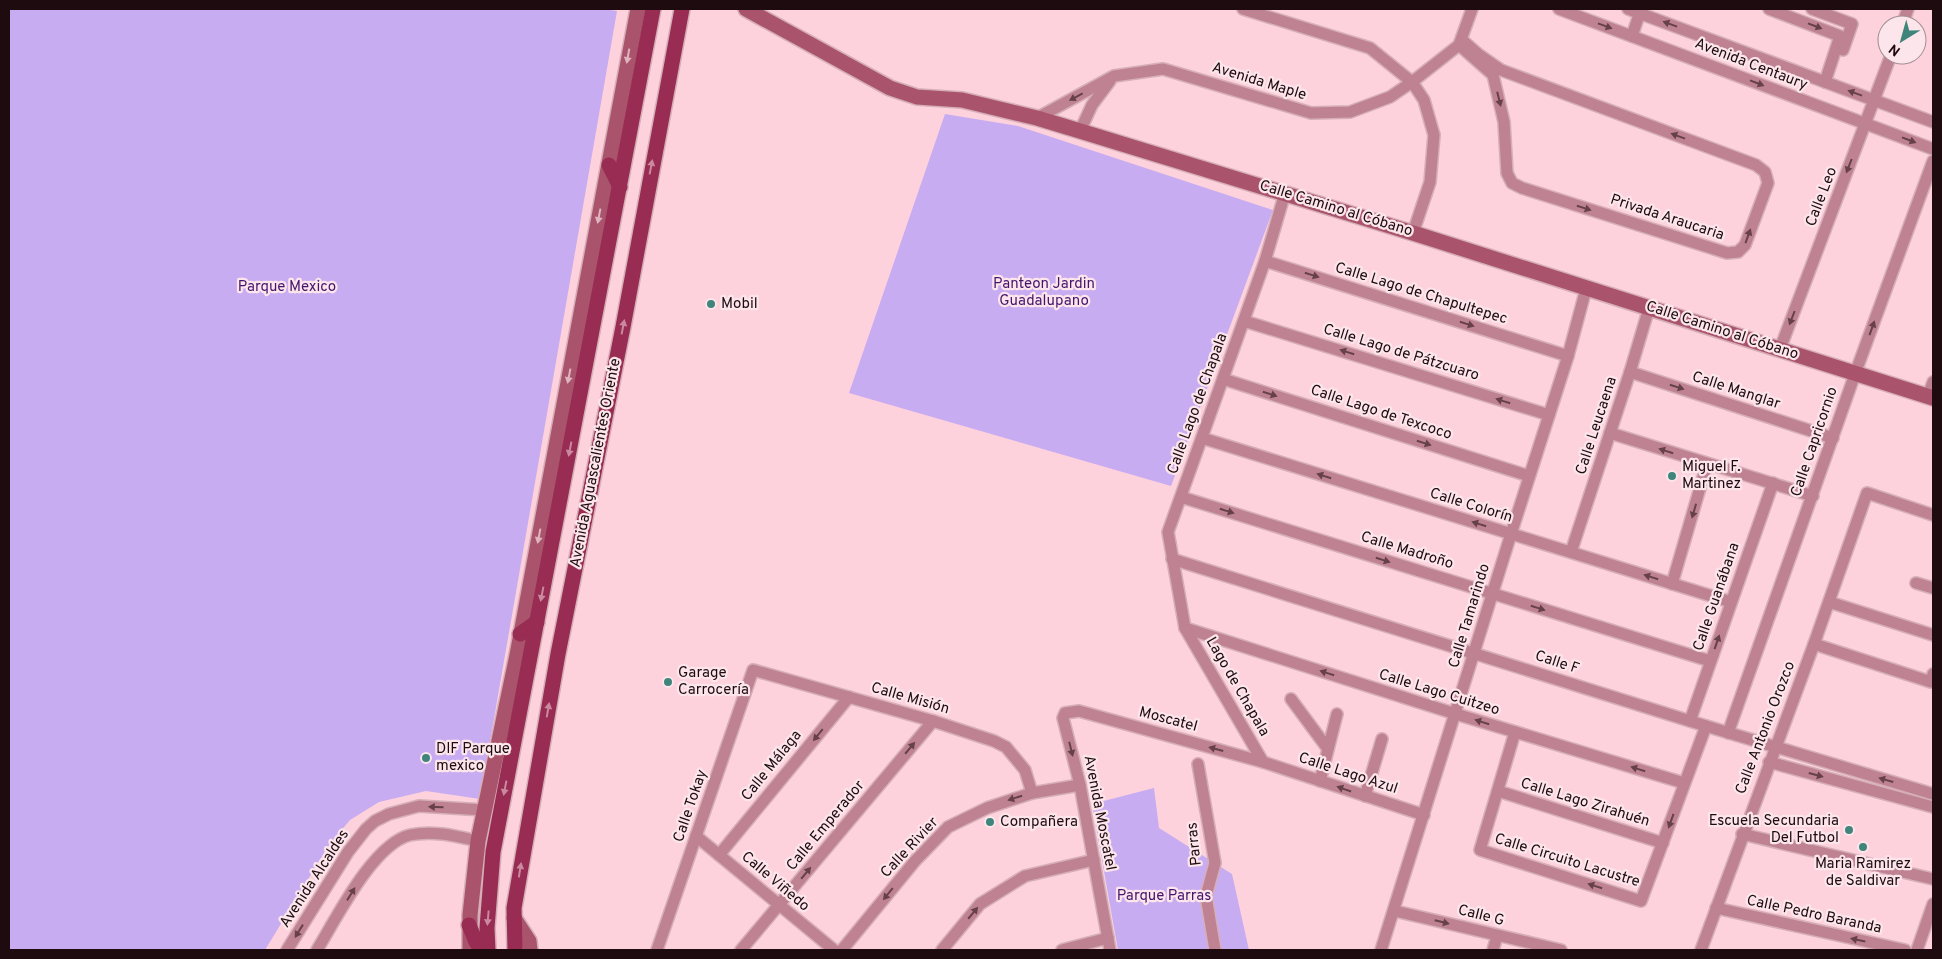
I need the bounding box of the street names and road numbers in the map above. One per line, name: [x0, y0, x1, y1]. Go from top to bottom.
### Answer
street label: Avenida Centaury: [1692, 35, 1810, 95]
street label: Avenida Maple: [1210, 59, 1308, 105]
street label: Calle Leo: [1802, 165, 1842, 229]
street label: Calle Camino al Cóbano: [1257, 177, 1415, 241]
street label: Privada Araucaria: [1608, 191, 1726, 245]
street label: Calle Lago de Chapultepec: [1332, 259, 1510, 329]
street label: Calle Camino al Cóbano: [1643, 297, 1801, 365]
street label: Calle Lago de Pátzcuaro: [1321, 320, 1481, 386]
street label: Calle Lago de Chapala: [1164, 331, 1232, 477]
street label: Avenida Aguascalientes Oriente: [566, 357, 626, 569]
street label: Calle Manglar: [1689, 368, 1783, 414]
street label: Calle Leucaena: [1572, 375, 1622, 477]
street label: Calle Lago de Texcoco: [1308, 381, 1454, 445]
street label: Calle Capricornio: [1787, 384, 1843, 500]
street label: Calle Colorín: [1427, 484, 1515, 528]
street label: Calle Madroño: [1358, 528, 1456, 574]
street label: Calle Guanábana: [1690, 540, 1744, 654]
street label: Calle Tamarindo: [1445, 561, 1495, 671]
street label: Lago de Chapala: [1201, 634, 1273, 740]
street label: Calle F: [1532, 647, 1582, 679]
street label: Calle Antonio Orozco: [1732, 659, 1800, 797]
street label: Calle Lago Cuitzeo: [1376, 666, 1502, 720]
street label: Calle Misión: [869, 679, 951, 719]
street label: Moscatel: [1137, 703, 1199, 737]
street label: Calle Málaga: [738, 727, 806, 805]
street label: Calle Lago Azul: [1296, 749, 1400, 799]
street label: Avenida Moscatel: [1079, 754, 1119, 872]
street label: Calle Tokay: [670, 767, 712, 845]
street label: Calle Lago Zirahuén: [1518, 774, 1652, 832]
street label: Calle Emperador: [783, 777, 869, 875]
street label: Calle Rivier: [877, 813, 943, 882]
street label: Parras: [1183, 821, 1207, 867]
street label: Avenida Alcaldes: [276, 826, 354, 932]
street label: Calle Circuito Lacustre: [1492, 830, 1642, 892]
street label: Calle Viñedo: [737, 848, 813, 916]
street label: Calle Pedro Baranda: [1745, 891, 1883, 939]
street label: Calle G: [1456, 901, 1506, 931]

